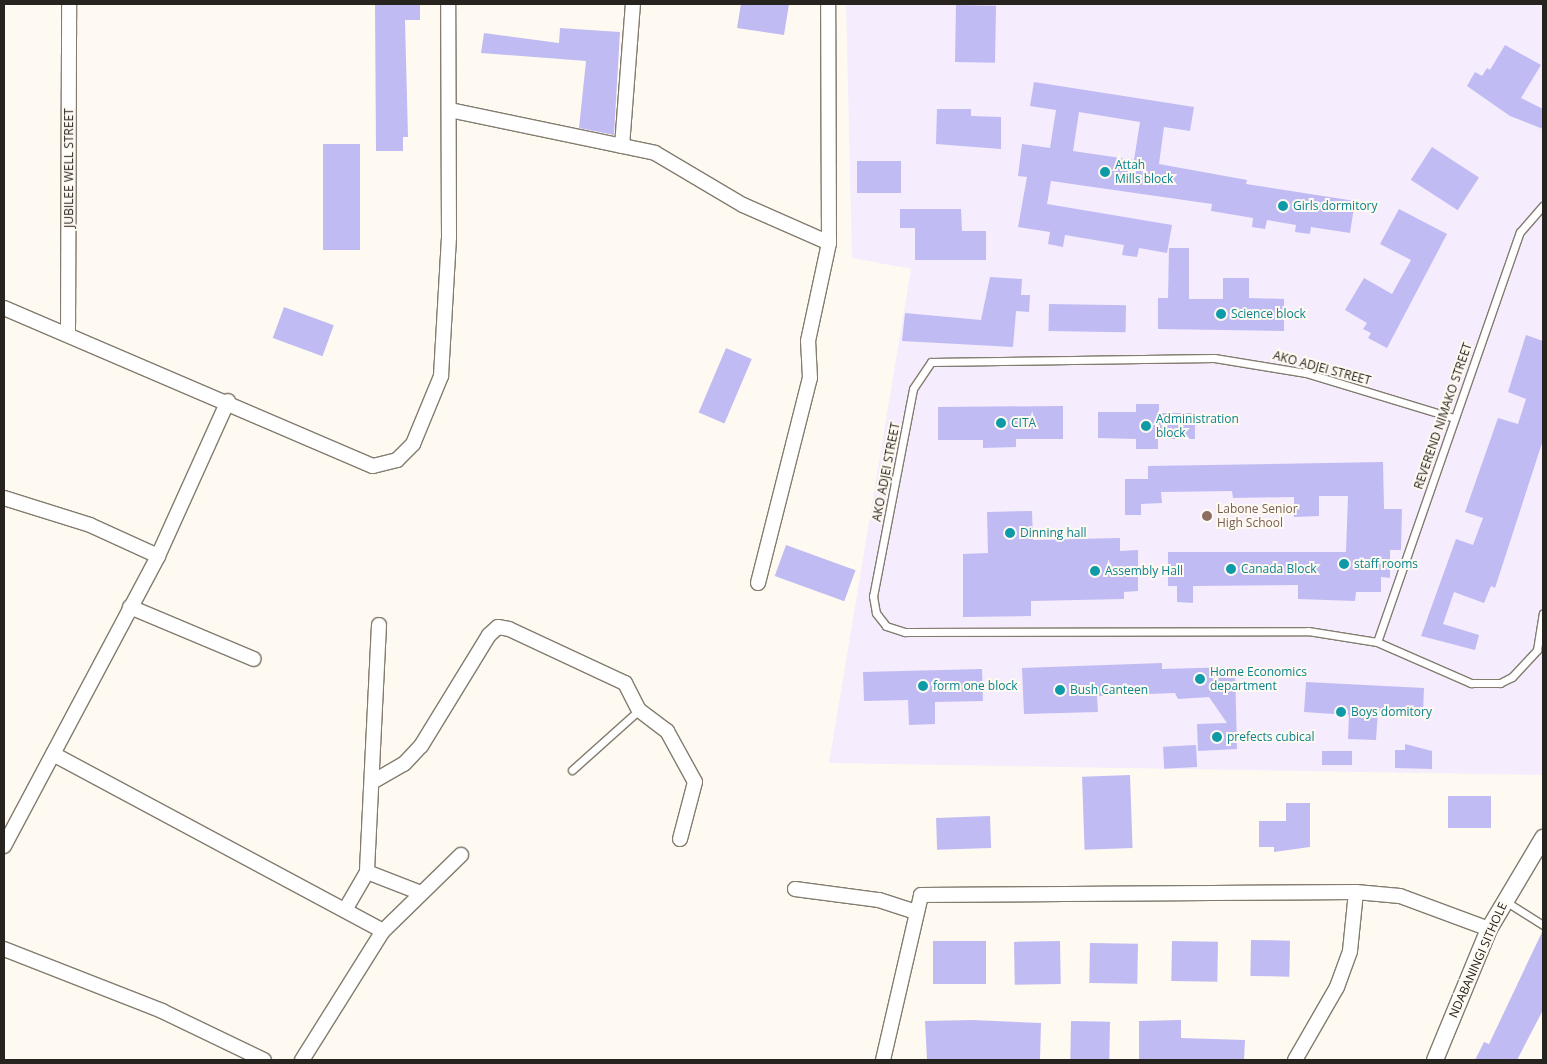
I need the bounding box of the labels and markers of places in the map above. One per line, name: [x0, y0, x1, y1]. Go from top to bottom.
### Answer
place label: Attah Mills block: [1115, 158, 1173, 186]
marker: Attah Mills block: [1099, 166, 1111, 178]
place label: Girls dormitory: [1293, 199, 1378, 213]
marker: Girls dormitory: [1277, 200, 1289, 212]
place label: Science block: [1231, 307, 1306, 321]
marker: Science block: [1215, 308, 1227, 320]
place label: Administration block: [1156, 412, 1239, 440]
place label: CITA: [1011, 416, 1036, 430]
marker: CITA: [995, 417, 1007, 429]
marker: Administration block: [1140, 420, 1152, 432]
place label: Labone Senior High School: [1217, 502, 1298, 530]
marker: Labone Senior High School: [1201, 510, 1213, 522]
place label: Dinning hall: [1020, 526, 1087, 540]
marker: Dinning hall: [1004, 527, 1016, 539]
place label: staff rooms: [1354, 557, 1418, 571]
marker: staff rooms: [1338, 558, 1350, 570]
place label: Canada Block: [1241, 562, 1316, 576]
marker: Canada Block: [1225, 563, 1237, 575]
place label: Assembly Hall: [1105, 564, 1183, 578]
marker: Assembly Hall: [1089, 565, 1101, 577]
place label: Home Economics department: [1210, 665, 1307, 693]
marker: Home Economics department: [1194, 673, 1206, 685]
place label: form one block: [933, 679, 1017, 693]
marker: form one block: [917, 680, 929, 692]
place label: Bush Canteen: [1070, 683, 1148, 697]
marker: Bush Canteen: [1054, 684, 1066, 696]
place label: Boys domitory: [1351, 705, 1432, 719]
marker: Boys domitory: [1335, 706, 1347, 718]
place label: prefects cubical: [1227, 730, 1315, 744]
marker: prefects cubical: [1211, 731, 1223, 743]

